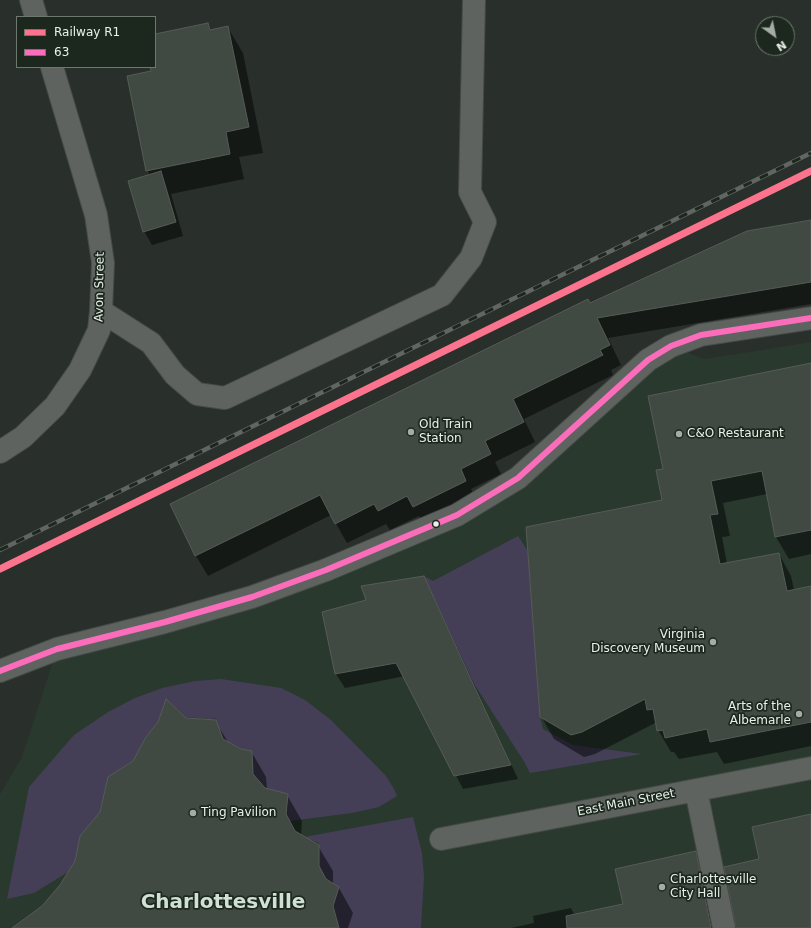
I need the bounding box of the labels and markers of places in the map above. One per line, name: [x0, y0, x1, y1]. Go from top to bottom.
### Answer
place label: Old Train Station: [419, 418, 472, 446]
marker: Old Train Station: [406, 427, 416, 437]
place label: C&O Restaurant: [687, 427, 784, 441]
marker: C&O Restaurant: [674, 429, 684, 439]
unlabelled marker: [431, 519, 441, 529]
place label: Virginia Discovery Museum: [591, 628, 705, 656]
marker: Virginia Discovery Museum: [708, 637, 718, 647]
place label: Arts of the Albemarle: [728, 700, 791, 728]
marker: Arts of the Albemarle: [794, 709, 804, 719]
place label: Ting Pavilion: [201, 806, 276, 820]
marker: Ting Pavilion: [188, 808, 198, 818]
place label: Charlottesville City Hall: [670, 873, 756, 901]
marker: Charlottesville City Hall: [657, 882, 667, 892]

